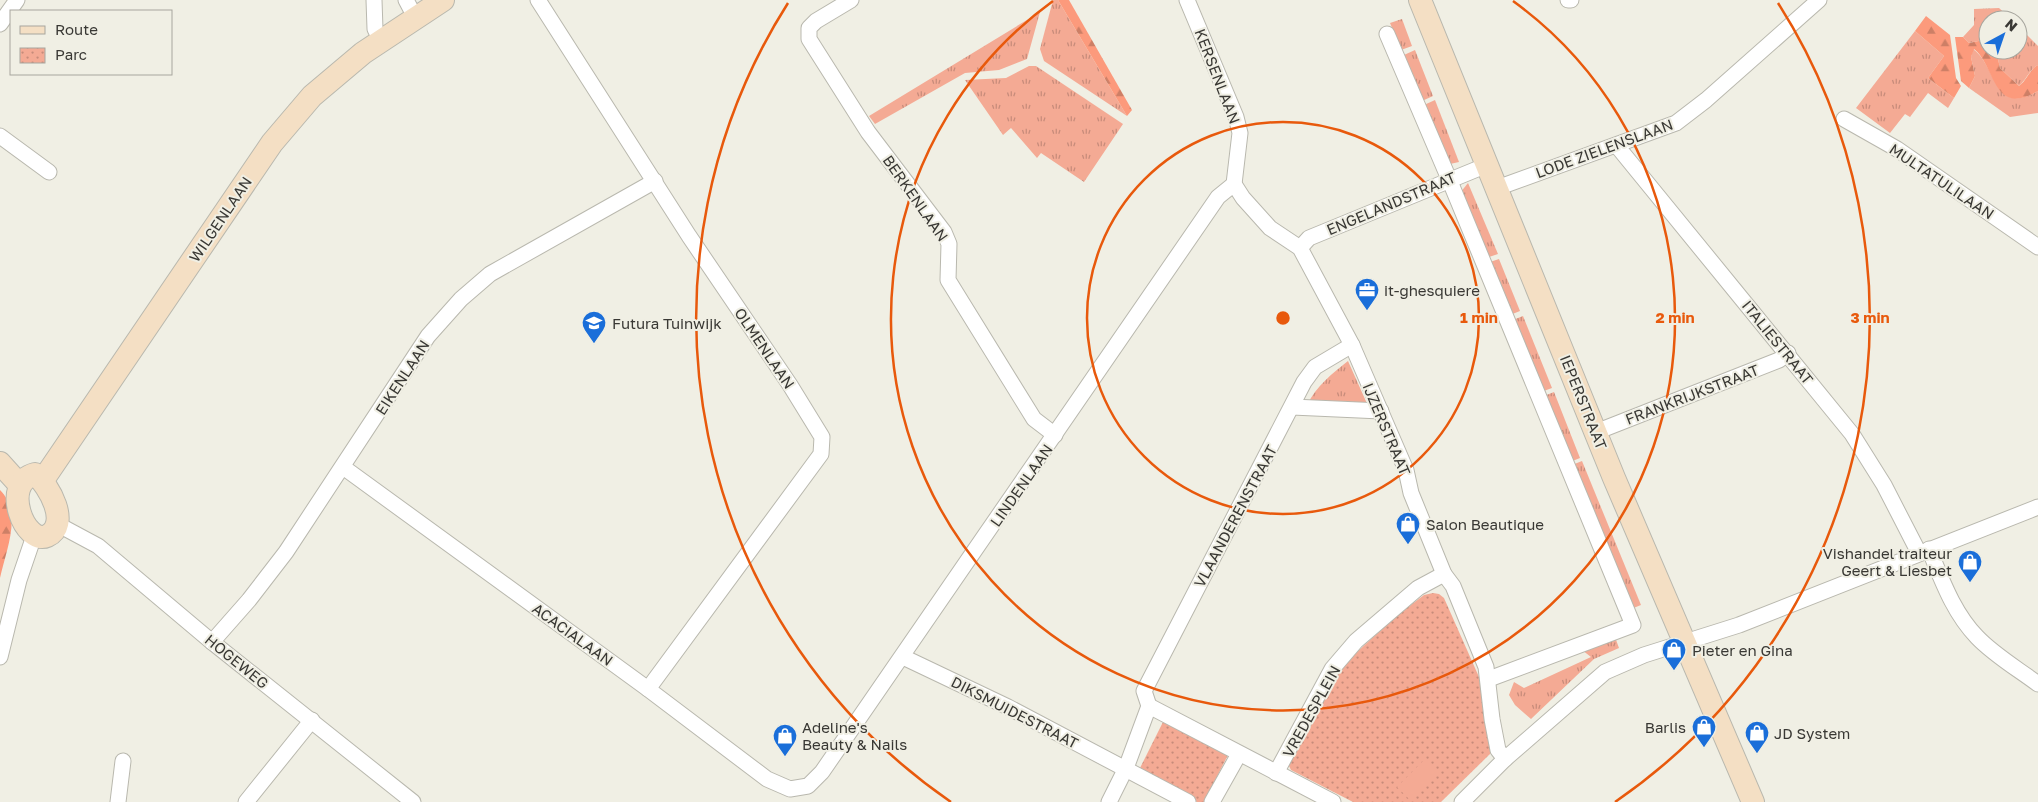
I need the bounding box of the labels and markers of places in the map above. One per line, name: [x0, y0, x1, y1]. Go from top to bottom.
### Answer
office icon: it-ghesquiere: [1354, 277, 1380, 311]
place label: it-ghesquiere: [1384, 281, 1480, 299]
centre of rings: [1274, 309, 1292, 327]
school or university icon: Futura Tuinwijk: [581, 310, 607, 344]
place label: Futura Tuinwijk: [612, 314, 722, 332]
shop icon: Salon Beautique: [1395, 511, 1421, 545]
place label: Salon Beautique: [1426, 515, 1544, 533]
place label: Vishandel traiteur Geert & Liesbet: [1823, 544, 1952, 579]
shop icon: Vishandel traiteur Geert & Liesbet: [1957, 549, 1983, 583]
shop icon: Pieter en Gina: [1661, 637, 1687, 671]
place label: Pieter en Gina: [1692, 641, 1793, 659]
shop icon: Barlis: [1691, 714, 1717, 748]
place label: Adeline's Beauty & Nails: [802, 718, 907, 753]
place label: Barlis: [1645, 718, 1686, 736]
shop icon: JD System: [1744, 720, 1770, 754]
shop icon: Adeline's Beauty & Nails: [772, 723, 798, 757]
place label: JD System: [1774, 724, 1850, 742]

